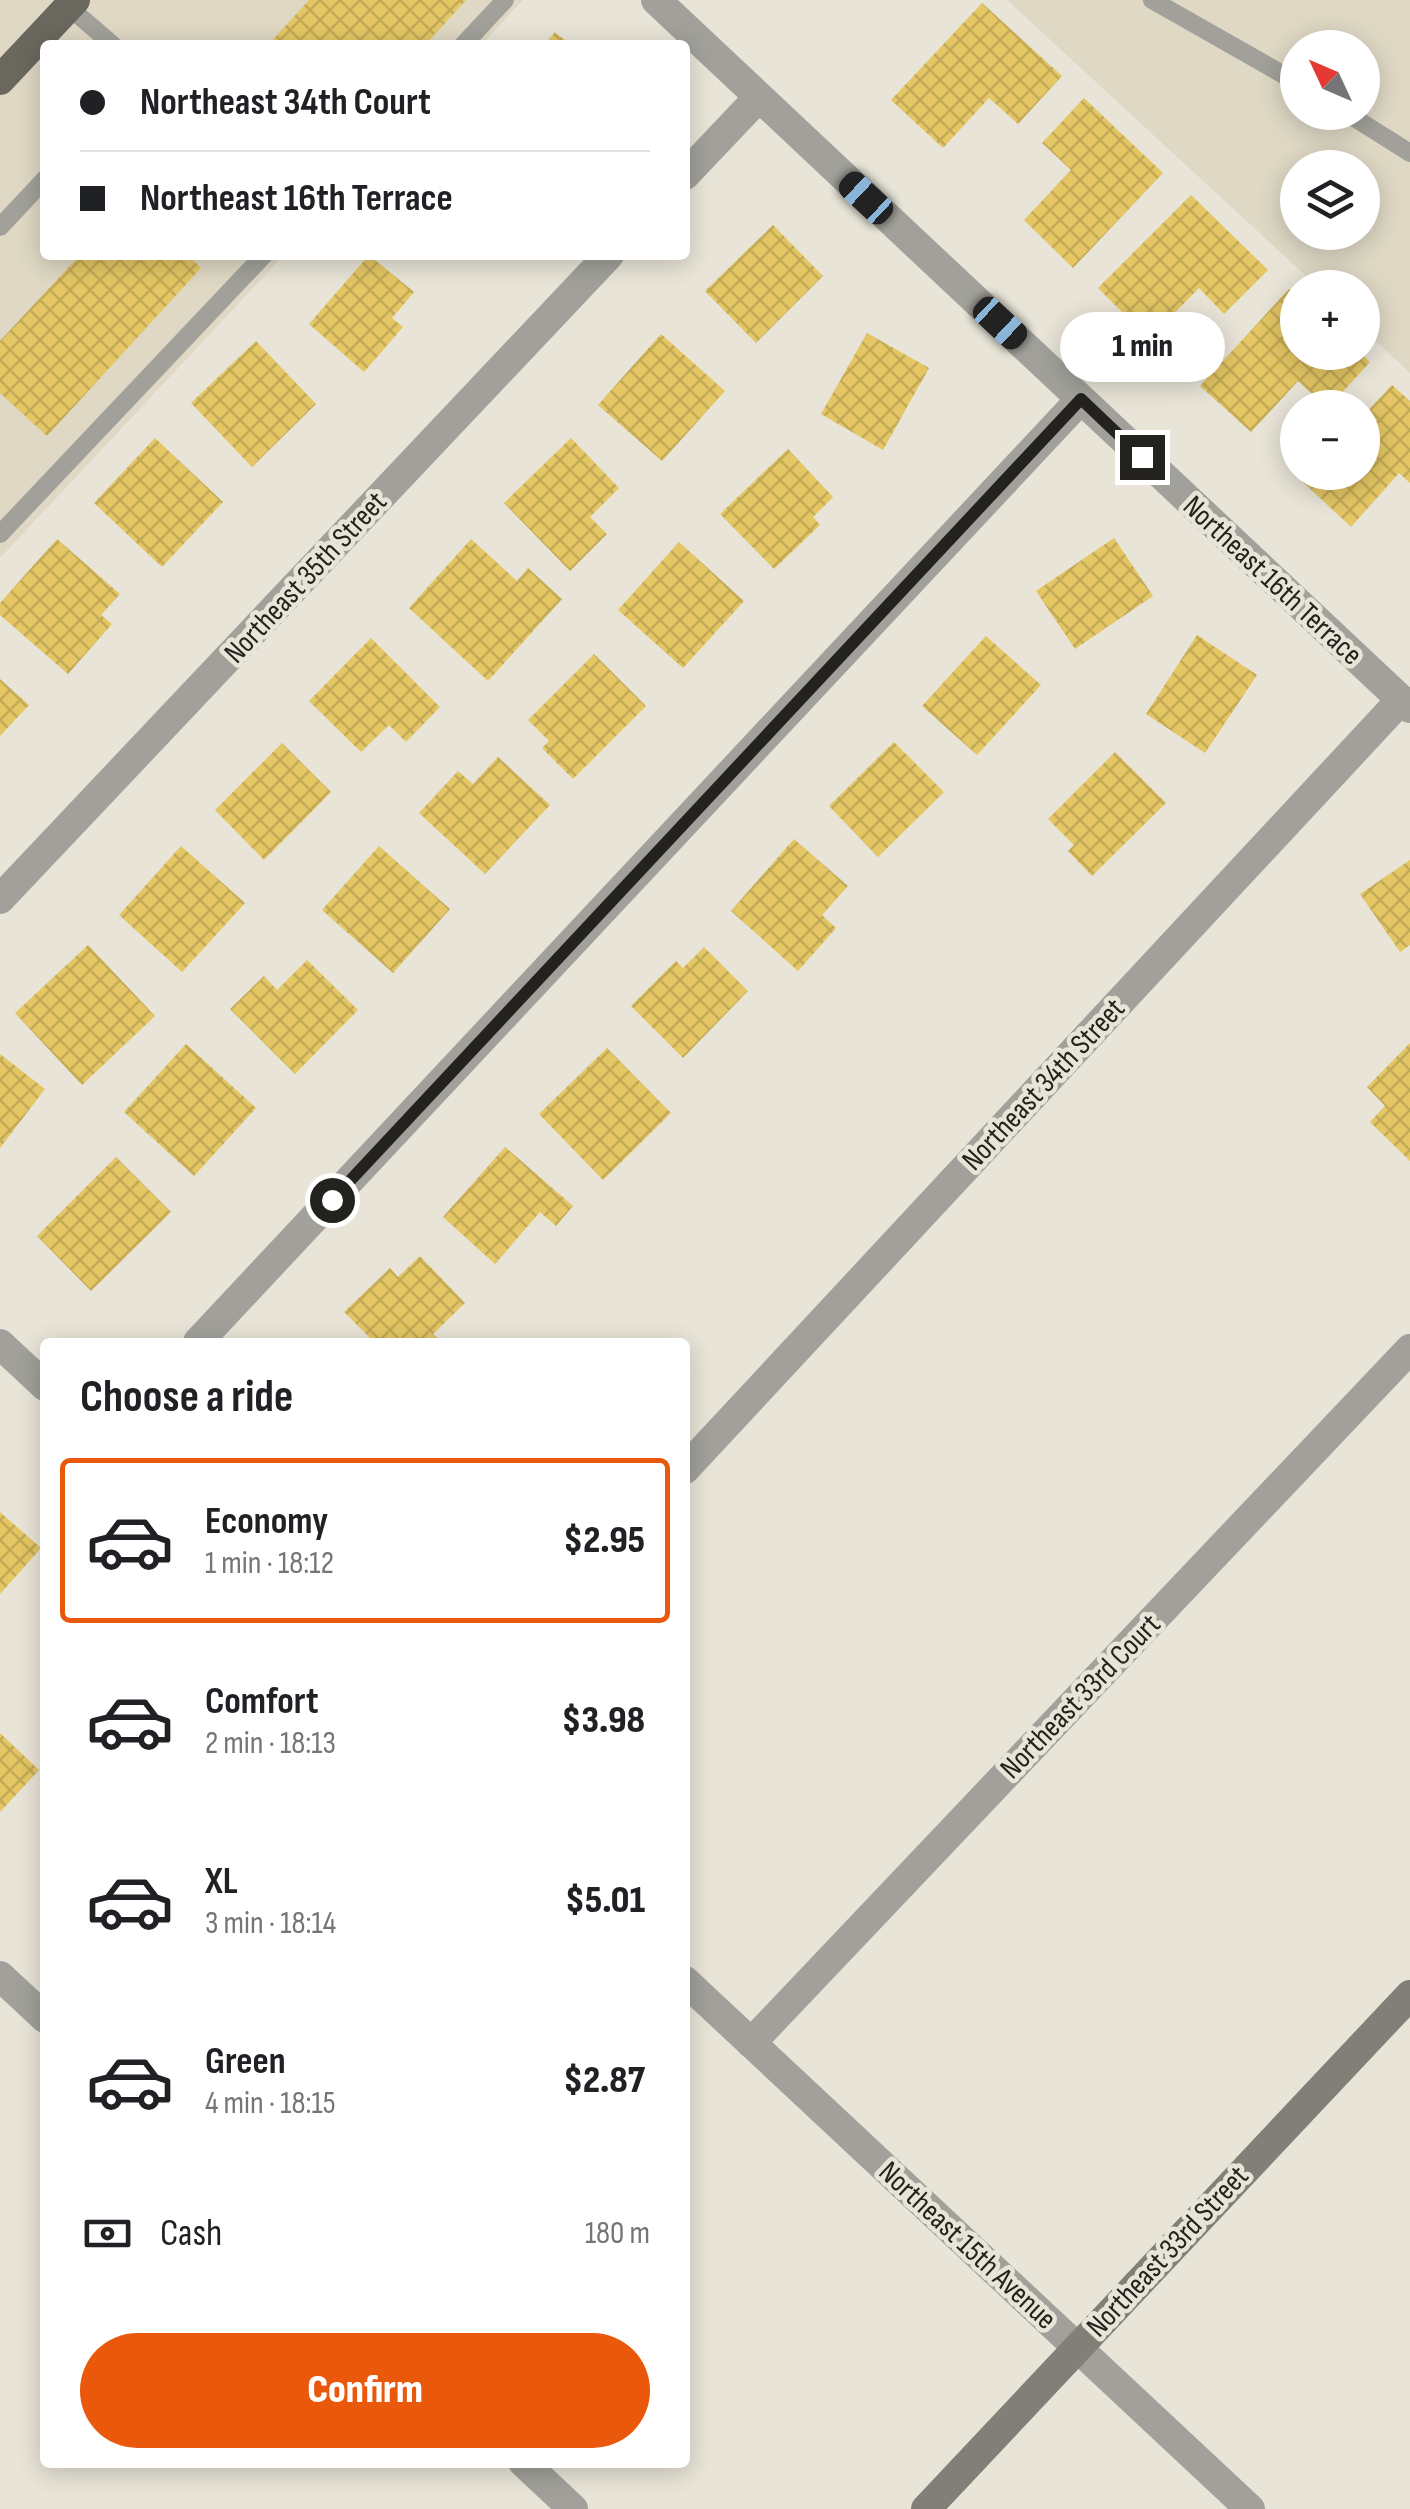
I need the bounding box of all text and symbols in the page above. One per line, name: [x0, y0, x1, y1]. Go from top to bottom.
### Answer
north arrow: [1280, 30, 1380, 130]
map controls: [1280, 30, 1380, 490]
text: Northeast 34th Court: [140, 80, 431, 125]
button: layers: [1280, 150, 1380, 250]
car: [834, 167, 898, 229]
text: Northeast 16th Terrace: [140, 176, 453, 221]
button: +: [1280, 270, 1380, 370]
car: [968, 292, 1032, 354]
callout: 1 min: [1060, 312, 1224, 382]
text: 1 min: [1112, 327, 1173, 366]
button: −: [1280, 390, 1380, 490]
route end: [1120, 435, 1165, 480]
street label: Northeast 35th Street: [217, 484, 394, 671]
street label: Northeast 16th Terrace: [1175, 488, 1369, 673]
street label: Northeast 34th Street: [955, 991, 1133, 1178]
route start: [310, 1178, 355, 1223]
text: Choose a ride: [80, 1370, 293, 1425]
icon: car: [85, 1496, 175, 1586]
text: Economy: [205, 1499, 328, 1544]
text: $2.95: [564, 1518, 645, 1563]
text: 1 min · 18:12: [205, 1544, 334, 1583]
street label: Northeast 33rd Court: [993, 1607, 1168, 1787]
icon: car: [85, 1676, 175, 1766]
text: Comfort: [205, 1679, 319, 1724]
text: $3.98: [562, 1698, 645, 1743]
text: 2 min · 18:13: [205, 1724, 336, 1763]
icon: car: [85, 1856, 175, 1946]
text: XL: [205, 1859, 238, 1904]
text: $5.01: [565, 1878, 645, 1923]
text: 3 min · 18:14: [205, 1904, 336, 1943]
icon: car: [85, 2036, 175, 2126]
text: Green: [205, 2039, 286, 2084]
text: $2.87: [563, 2058, 645, 2103]
text: 4 min · 18:15: [205, 2084, 336, 2123]
street label: Northeast 15th Avenue: [871, 2154, 1064, 2337]
street label: Northeast 33rd Street: [1079, 2159, 1256, 2345]
icon: cash: [80, 2206, 135, 2261]
text: Cash: [160, 2211, 222, 2256]
text: 180 m: [585, 2214, 650, 2253]
button: Confirm: [80, 2333, 650, 2448]

